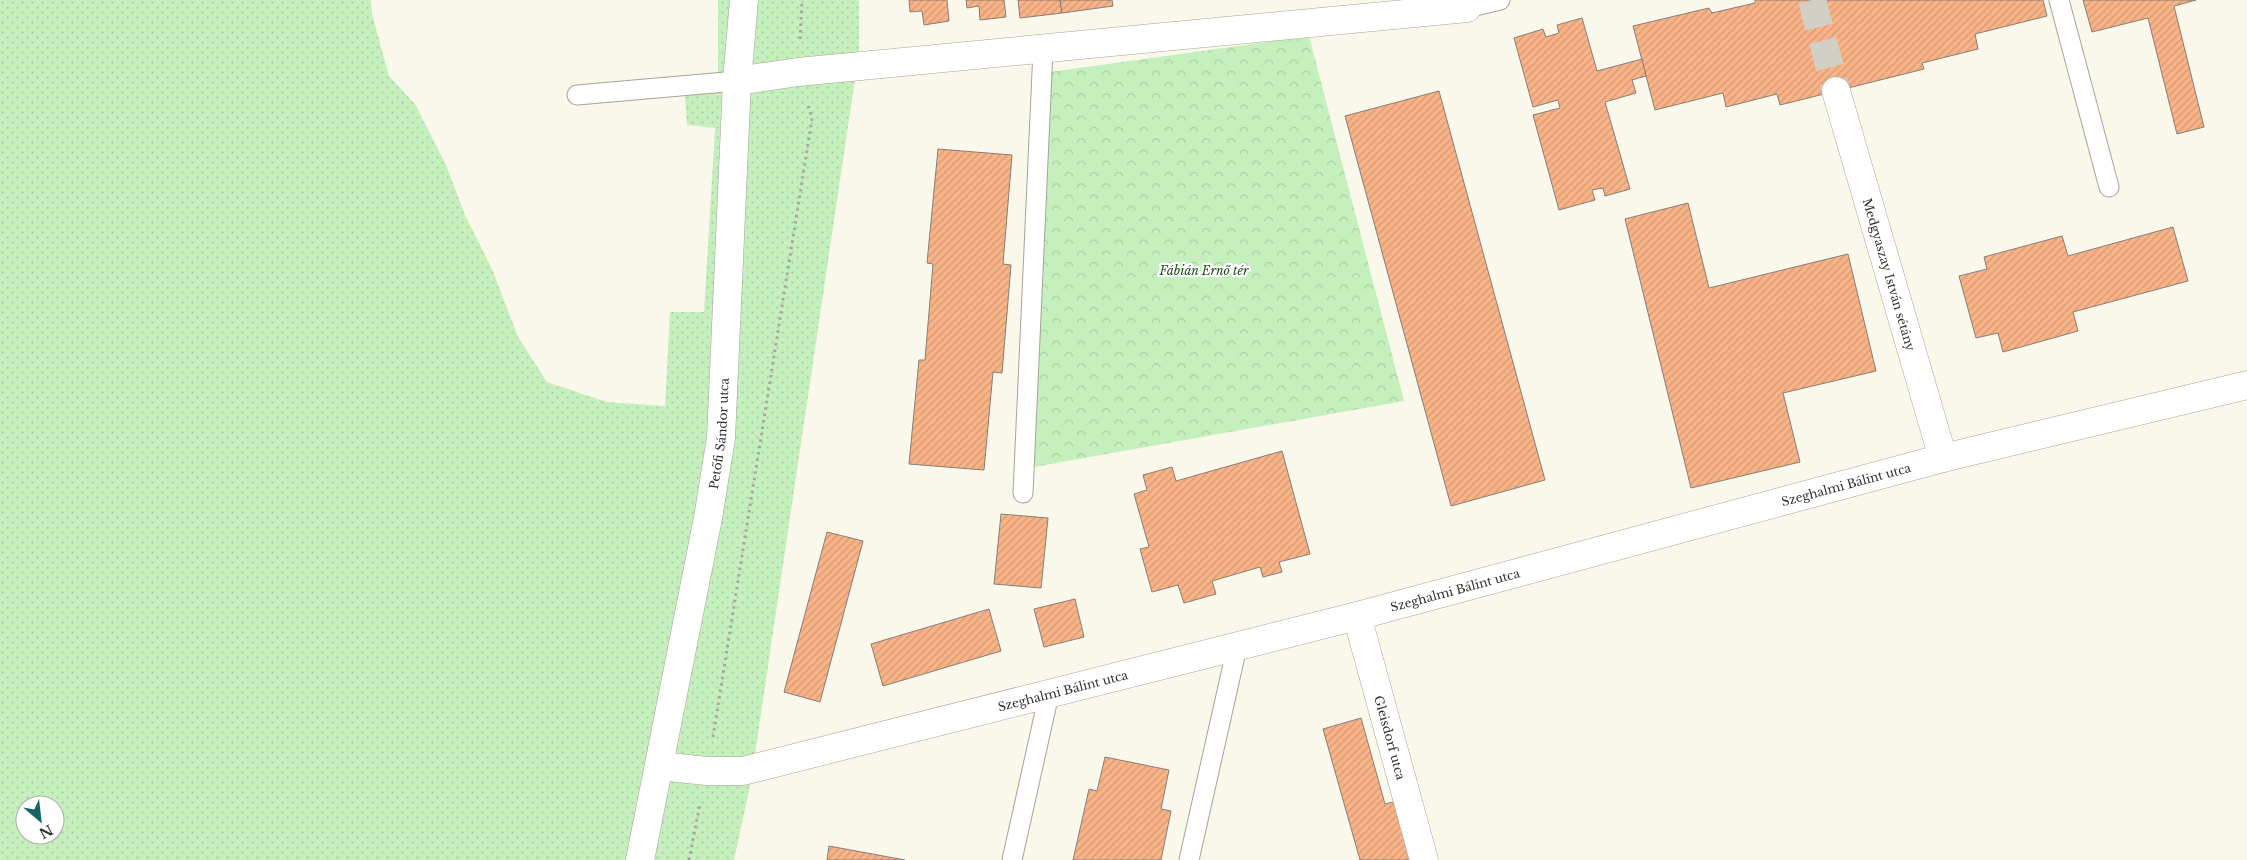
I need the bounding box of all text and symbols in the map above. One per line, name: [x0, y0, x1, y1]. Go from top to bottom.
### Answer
street label: Medgyaszay István sétány: [1860, 196, 1919, 353]
park label: Fábián Ernő tér: [1158, 263, 1249, 278]
street label: Petőfi Sándor utca: [705, 377, 731, 490]
street label: Szeghalmi Bálint utca: [1780, 459, 1913, 509]
street label: Szeghalmi Bálint utca: [1389, 565, 1522, 614]
street label: Szeghalmi Bálint utca: [996, 667, 1130, 714]
street label: Gleisdorf utca: [1372, 694, 1409, 782]
north arrow: [15, 795, 65, 845]
text: N: [36, 820, 56, 843]

